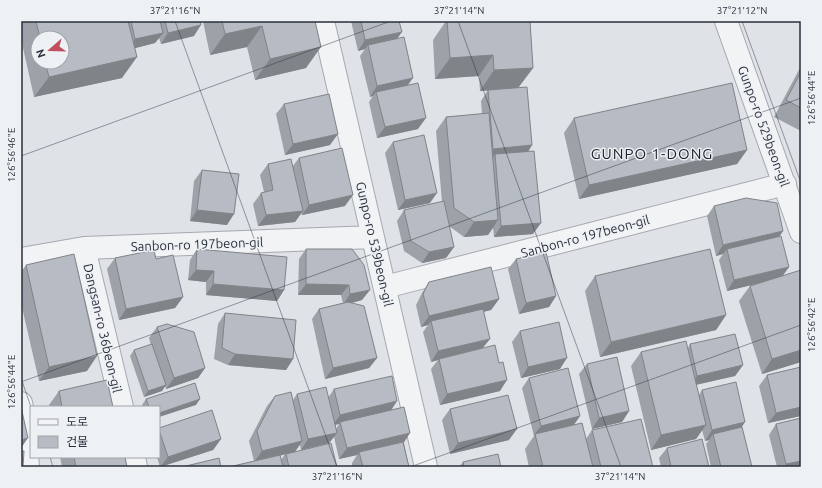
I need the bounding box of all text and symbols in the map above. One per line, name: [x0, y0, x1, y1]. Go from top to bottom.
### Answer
text: 37°21'16"N: [150, 5, 200, 16]
text: 37°21'14"N: [434, 5, 484, 16]
text: 37°21'12"N: [717, 5, 767, 16]
north arrow: [30, 30, 70, 70]
text: N: [34, 48, 48, 59]
street label: Gunpo-ro 529beon-gil: [736, 64, 793, 189]
text: 126°56'44"E: [806, 70, 817, 125]
text: 126°56'46"E: [6, 127, 17, 182]
district label: GUNPO 1-DONG: [591, 145, 713, 162]
street label: Gunpo-ro 539beon-gil: [354, 180, 396, 308]
street label: Sanbon-ro 197beon-gil: [519, 212, 651, 260]
street label: Sanbon-ro 197beon-gil: [131, 235, 264, 253]
street label: Dangsan-ro 36beon-gil: [81, 262, 125, 394]
text: 126°56'42"E: [806, 297, 817, 352]
text: 126°56'44"E: [6, 354, 17, 409]
legend: [30, 406, 160, 458]
text: 도로: [66, 415, 88, 428]
text: 건물: [66, 435, 88, 448]
text: 37°21'16"N: [312, 471, 362, 482]
text: 37°21'14"N: [595, 471, 645, 482]

